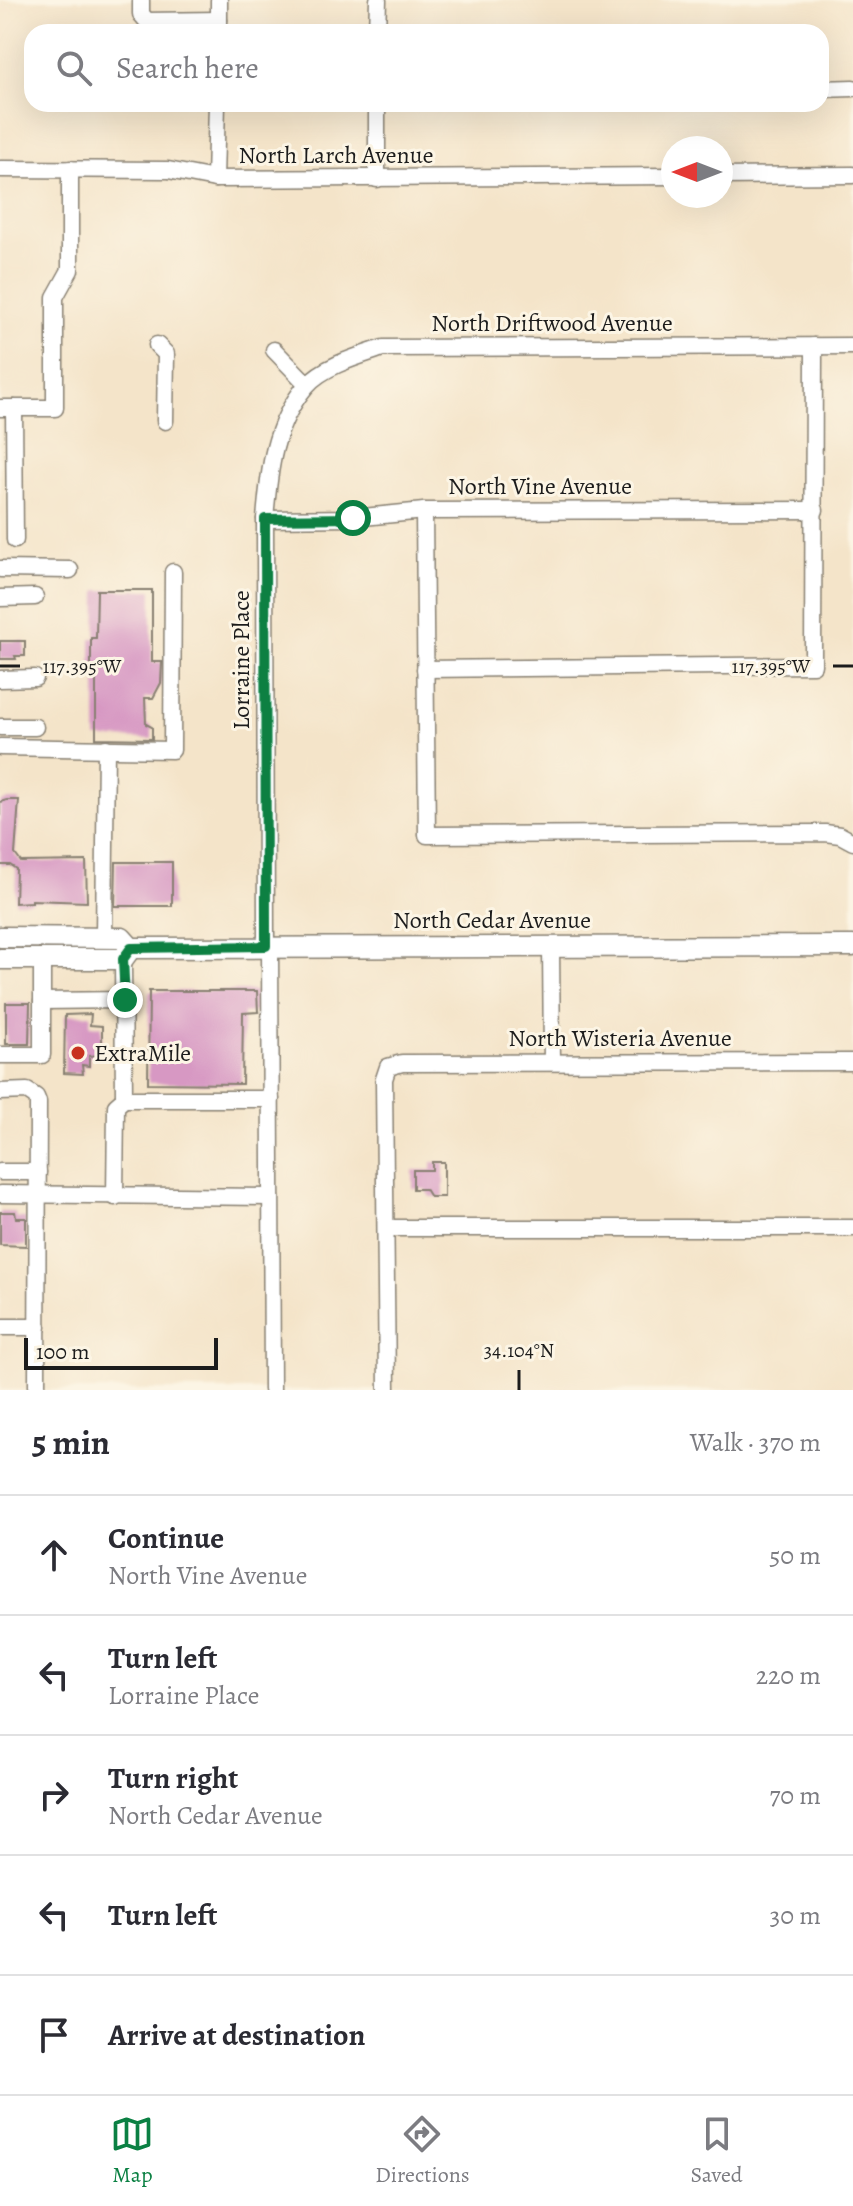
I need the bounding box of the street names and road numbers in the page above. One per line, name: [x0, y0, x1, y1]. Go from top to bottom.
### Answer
street label: North Larch Avenue: [239, 139, 433, 171]
street label: North Driftwood Avenue: [431, 307, 673, 339]
street label: North Vine Avenue: [448, 470, 632, 502]
street label: Lorraine Place: [225, 590, 257, 730]
street label: North Cedar Avenue: [393, 904, 591, 936]
street label: North Wisteria Avenue: [508, 1022, 732, 1054]

